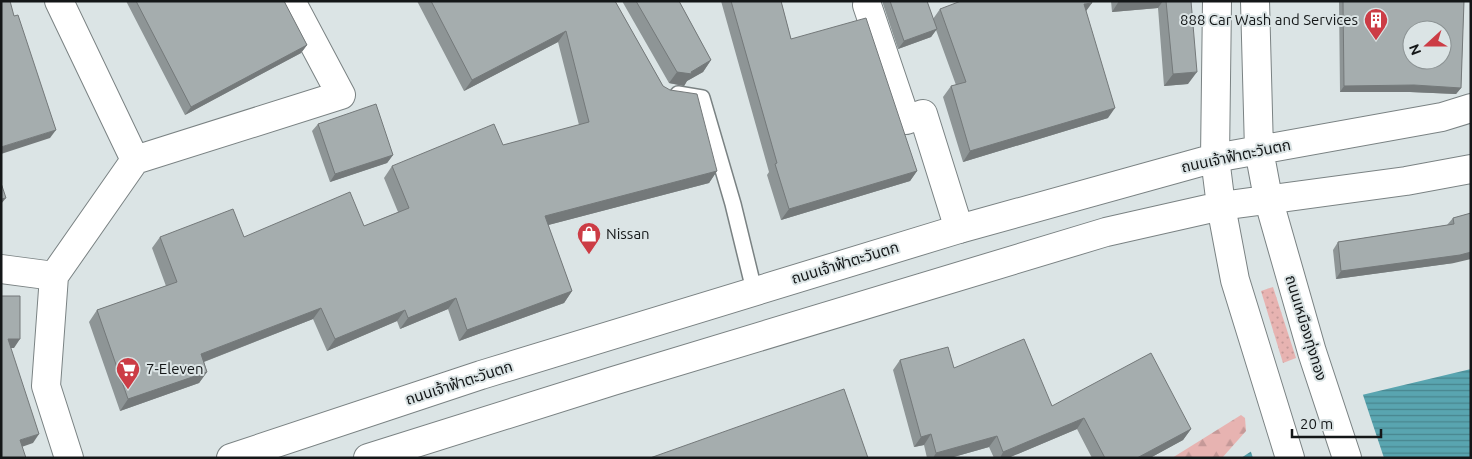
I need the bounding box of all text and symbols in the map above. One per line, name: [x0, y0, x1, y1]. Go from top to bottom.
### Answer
building icon: 888 Car Wash and Services: [1363, 7, 1389, 41]
place label: 888 Car Wash and Services: [1180, 11, 1358, 28]
north arrow: [1402, 20, 1452, 70]
text: N: [1406, 42, 1424, 57]
street label: ถนนเจ้าฟ้าตะวันตก: [1180, 136, 1292, 175]
shop icon: Nissan: [576, 221, 602, 255]
place label: Nissan: [606, 225, 650, 242]
street label: ถนนเจ้าฟ้าตะวันตก: [789, 238, 901, 287]
street label: ถนนเหมืองทุ่งทอง: [1281, 273, 1331, 383]
supermarket icon: 7-Eleven: [115, 356, 141, 390]
street label: ถนนเจ้าฟ้าตะวันตก: [403, 357, 515, 408]
place label: 7-Eleven: [146, 360, 204, 377]
scale bar: [1292, 406, 1381, 438]
text: 20 m: [1300, 415, 1333, 432]

